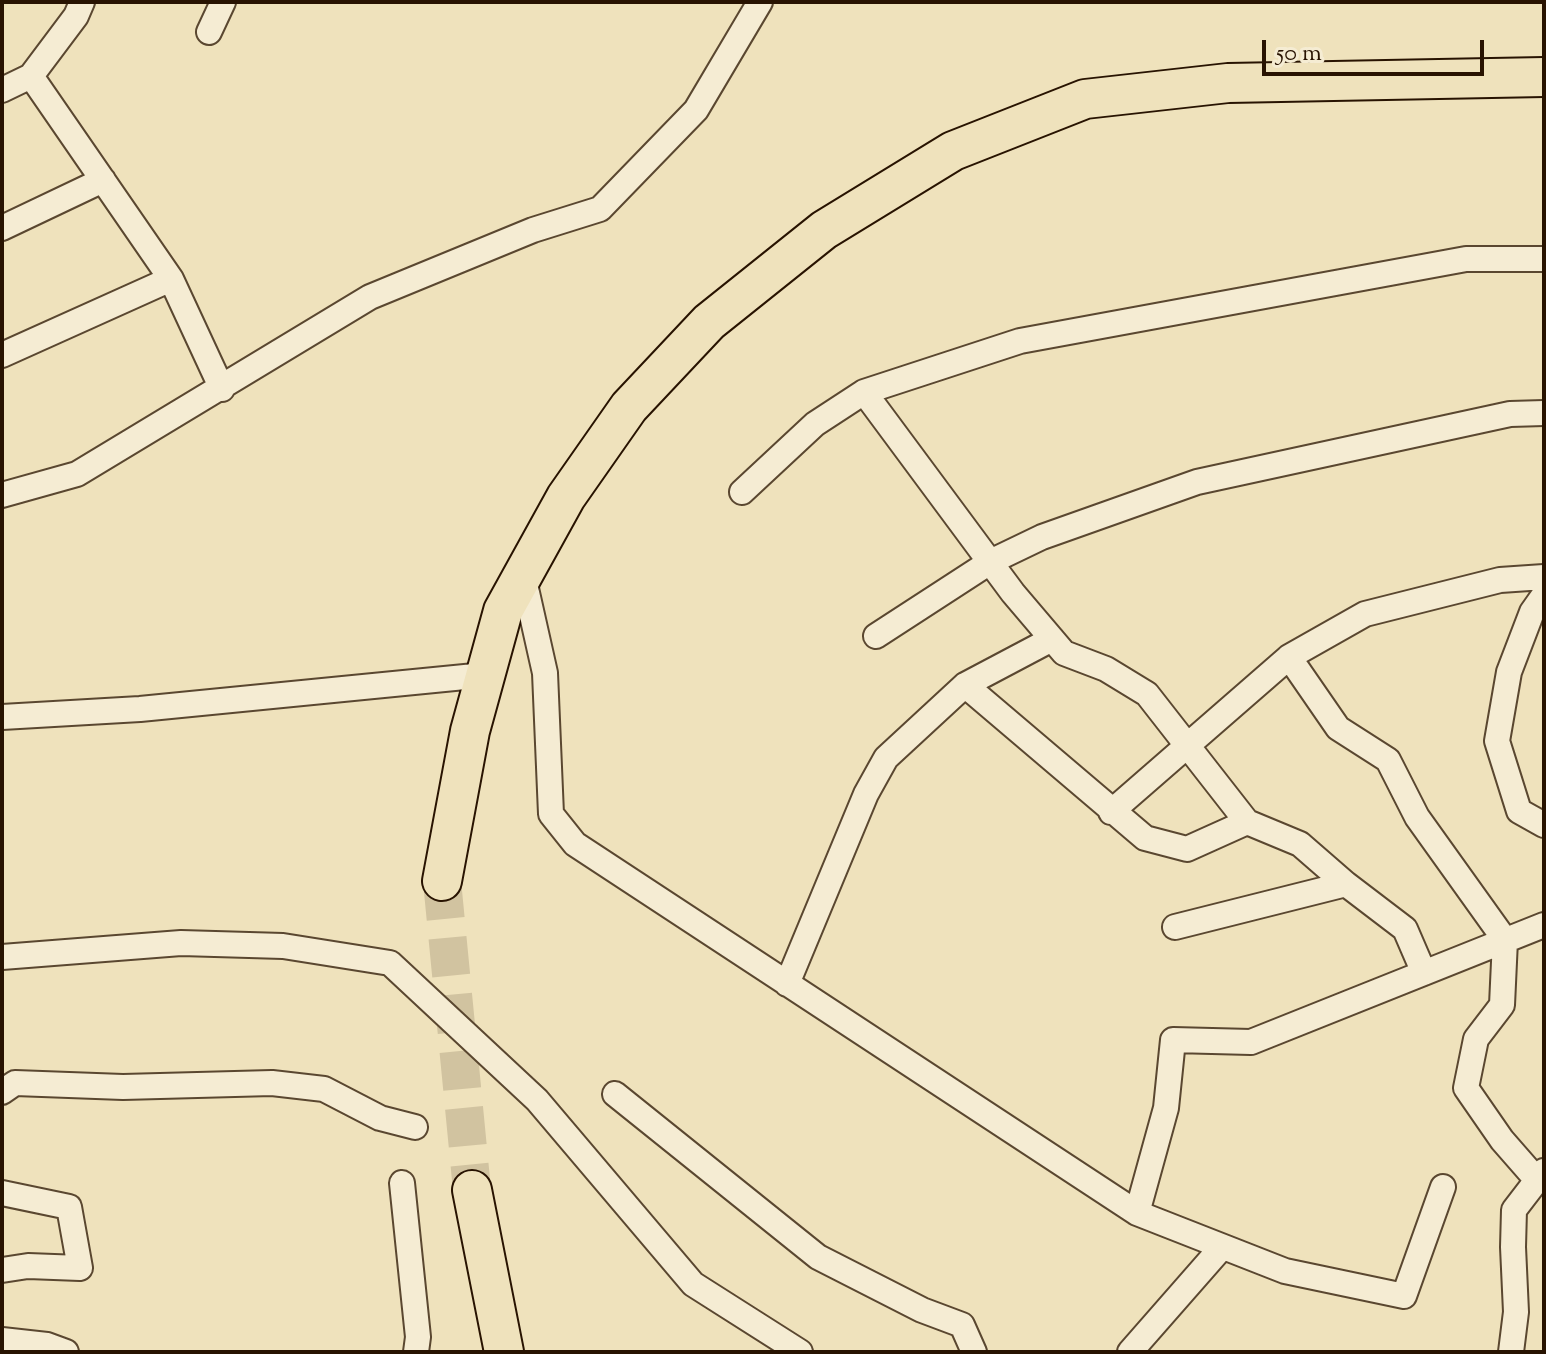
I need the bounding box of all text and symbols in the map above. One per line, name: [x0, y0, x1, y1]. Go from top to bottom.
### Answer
scale bar: [1266, 24, 1488, 74]
text: 50 m: [1276, 37, 1322, 71]

